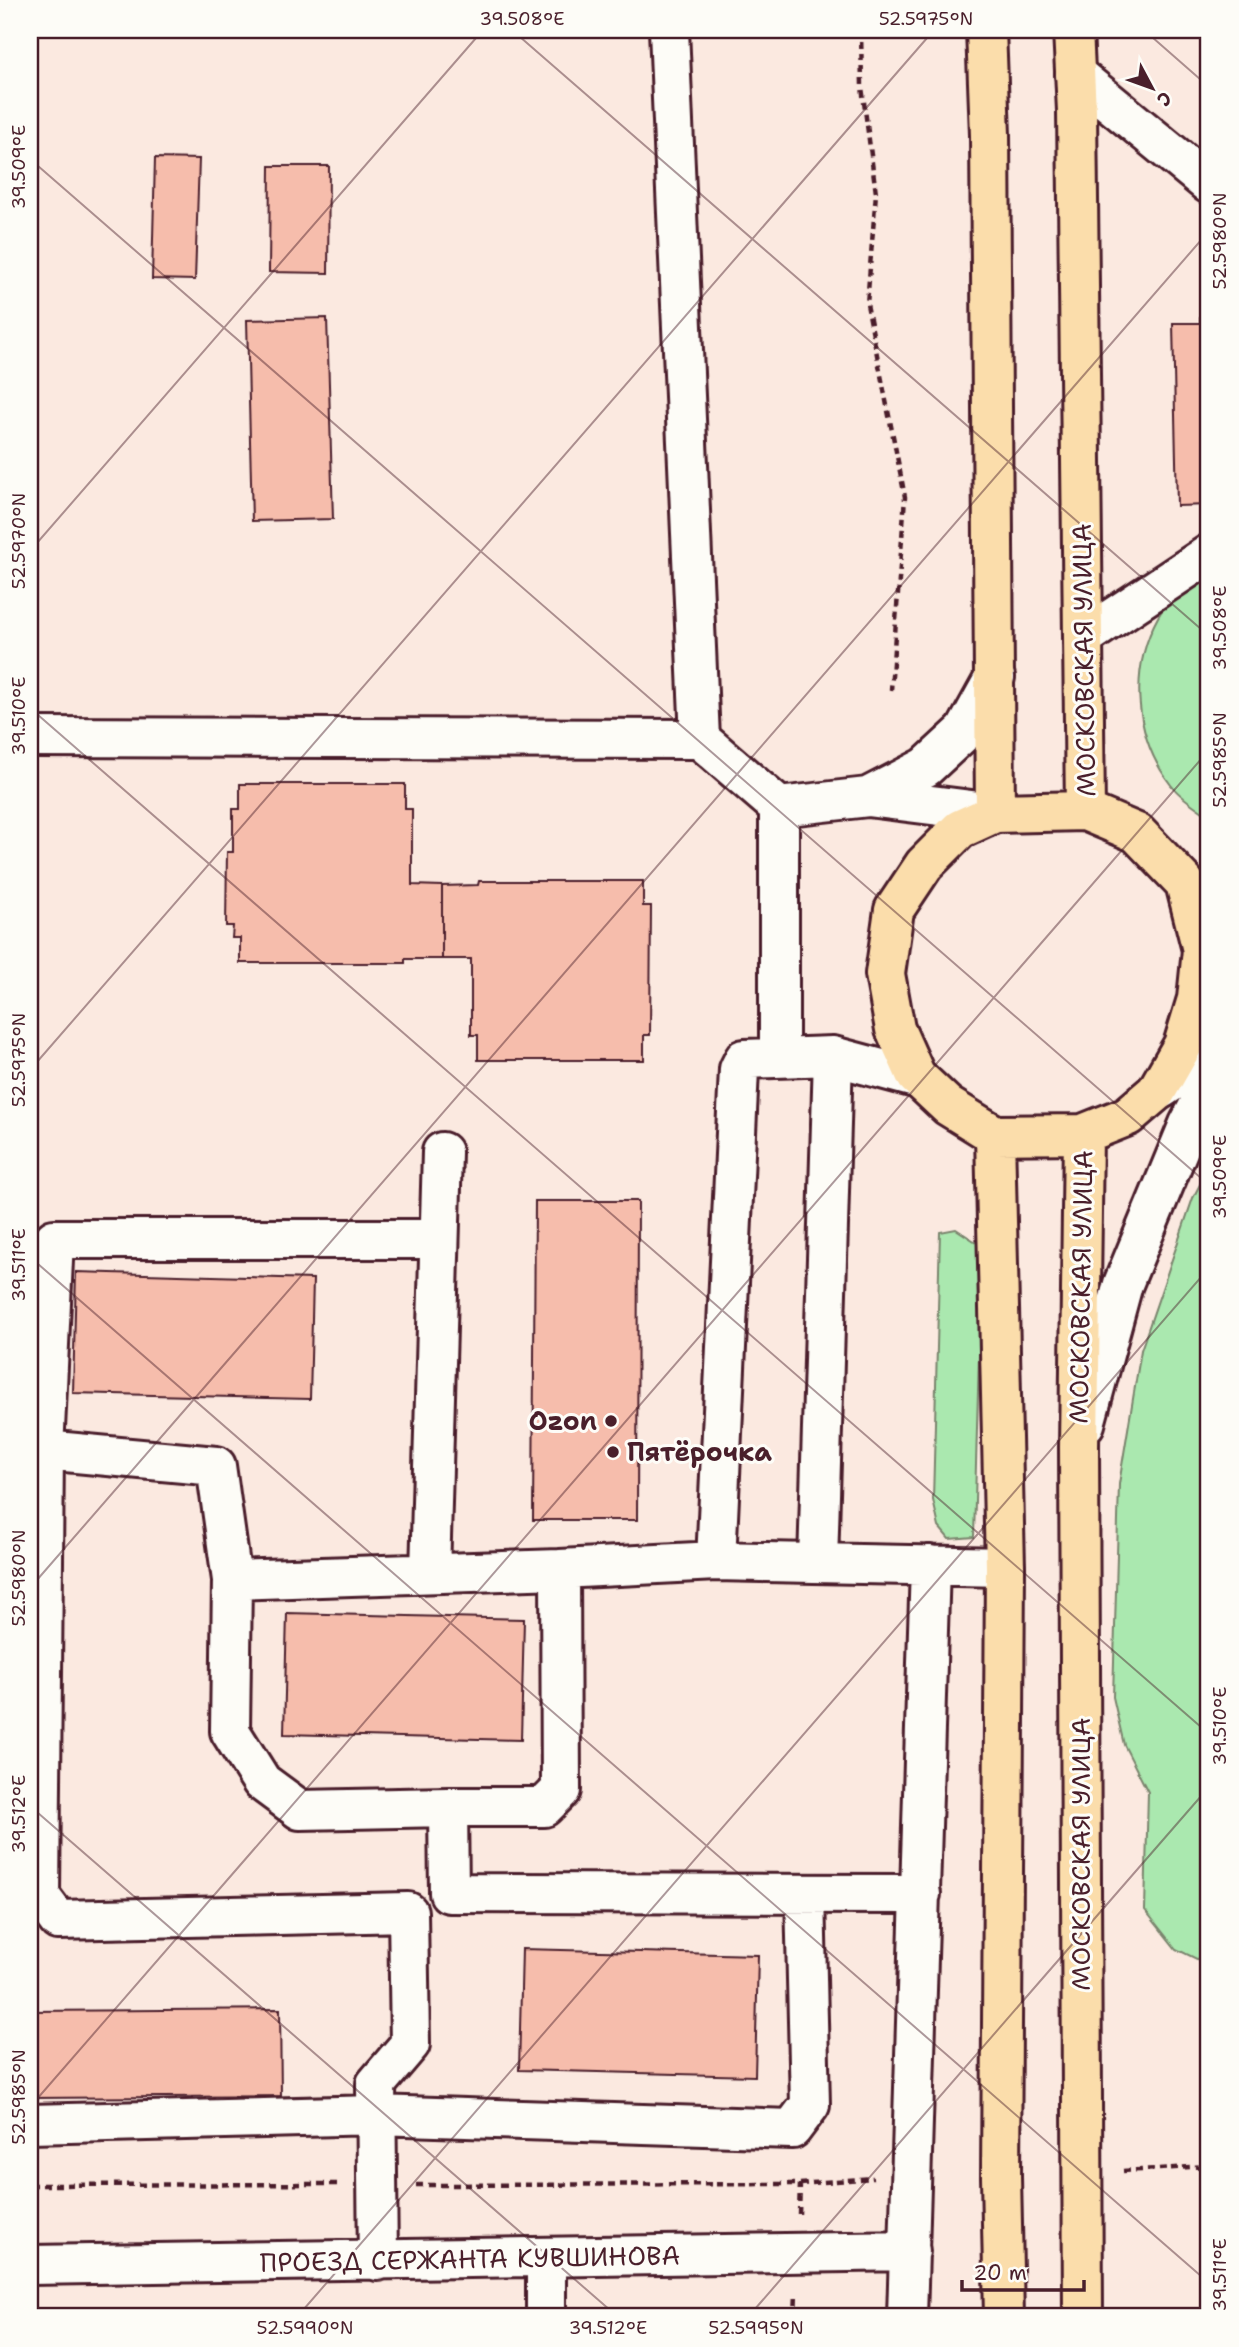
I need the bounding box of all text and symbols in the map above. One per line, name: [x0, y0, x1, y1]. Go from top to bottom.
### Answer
text: 39.508°E: [480, 7, 564, 31]
text: 52.5975°N: [879, 7, 973, 31]
north arrow: [1116, 52, 1186, 122]
text: С: [1151, 86, 1178, 111]
text: 39.509°E: [7, 125, 31, 209]
text: 52.5980°N: [1208, 192, 1232, 290]
text: 52.5970°N: [7, 493, 31, 589]
street label: МОСКОВСКАЯ УЛИЦА: [1064, 523, 1103, 797]
text: 39.508°E: [1208, 586, 1232, 670]
text: 39.510°E: [7, 677, 31, 755]
text: 52.5985°N: [1208, 712, 1232, 808]
text: 52.5975°N: [7, 1013, 31, 1107]
text: 39.509°E: [1208, 1135, 1232, 1219]
street label: МОСКОВСКАЯ УЛИЦА: [1061, 1150, 1100, 1424]
text: 39.511°E: [7, 1228, 31, 1302]
place label: Ozon: [528, 1403, 597, 1438]
marker: Ozon: [603, 1413, 619, 1429]
place label: Пятёрочка: [627, 1434, 772, 1469]
marker: Пятёрочка: [605, 1444, 621, 1460]
text: 52.5980°N: [7, 1529, 31, 1627]
text: 39.510°E: [1208, 1687, 1232, 1765]
street label: МОСКОВСКАЯ УЛИЦА: [1063, 1717, 1098, 1991]
text: 39.512°E: [7, 1775, 31, 1853]
text: 52.5985°N: [7, 2049, 31, 2145]
street label: ПРОЕЗД СЕРЖАНТА КУВШИНОВА: [260, 2237, 680, 2280]
text: 39.511°E: [1208, 2238, 1232, 2312]
scale bar: [962, 2249, 1085, 2293]
text: 20 m: [973, 2259, 1027, 2287]
text: 52.5990°N: [257, 2316, 353, 2340]
text: 39.512°E: [569, 2316, 647, 2340]
text: 52.5995°N: [708, 2316, 804, 2340]

